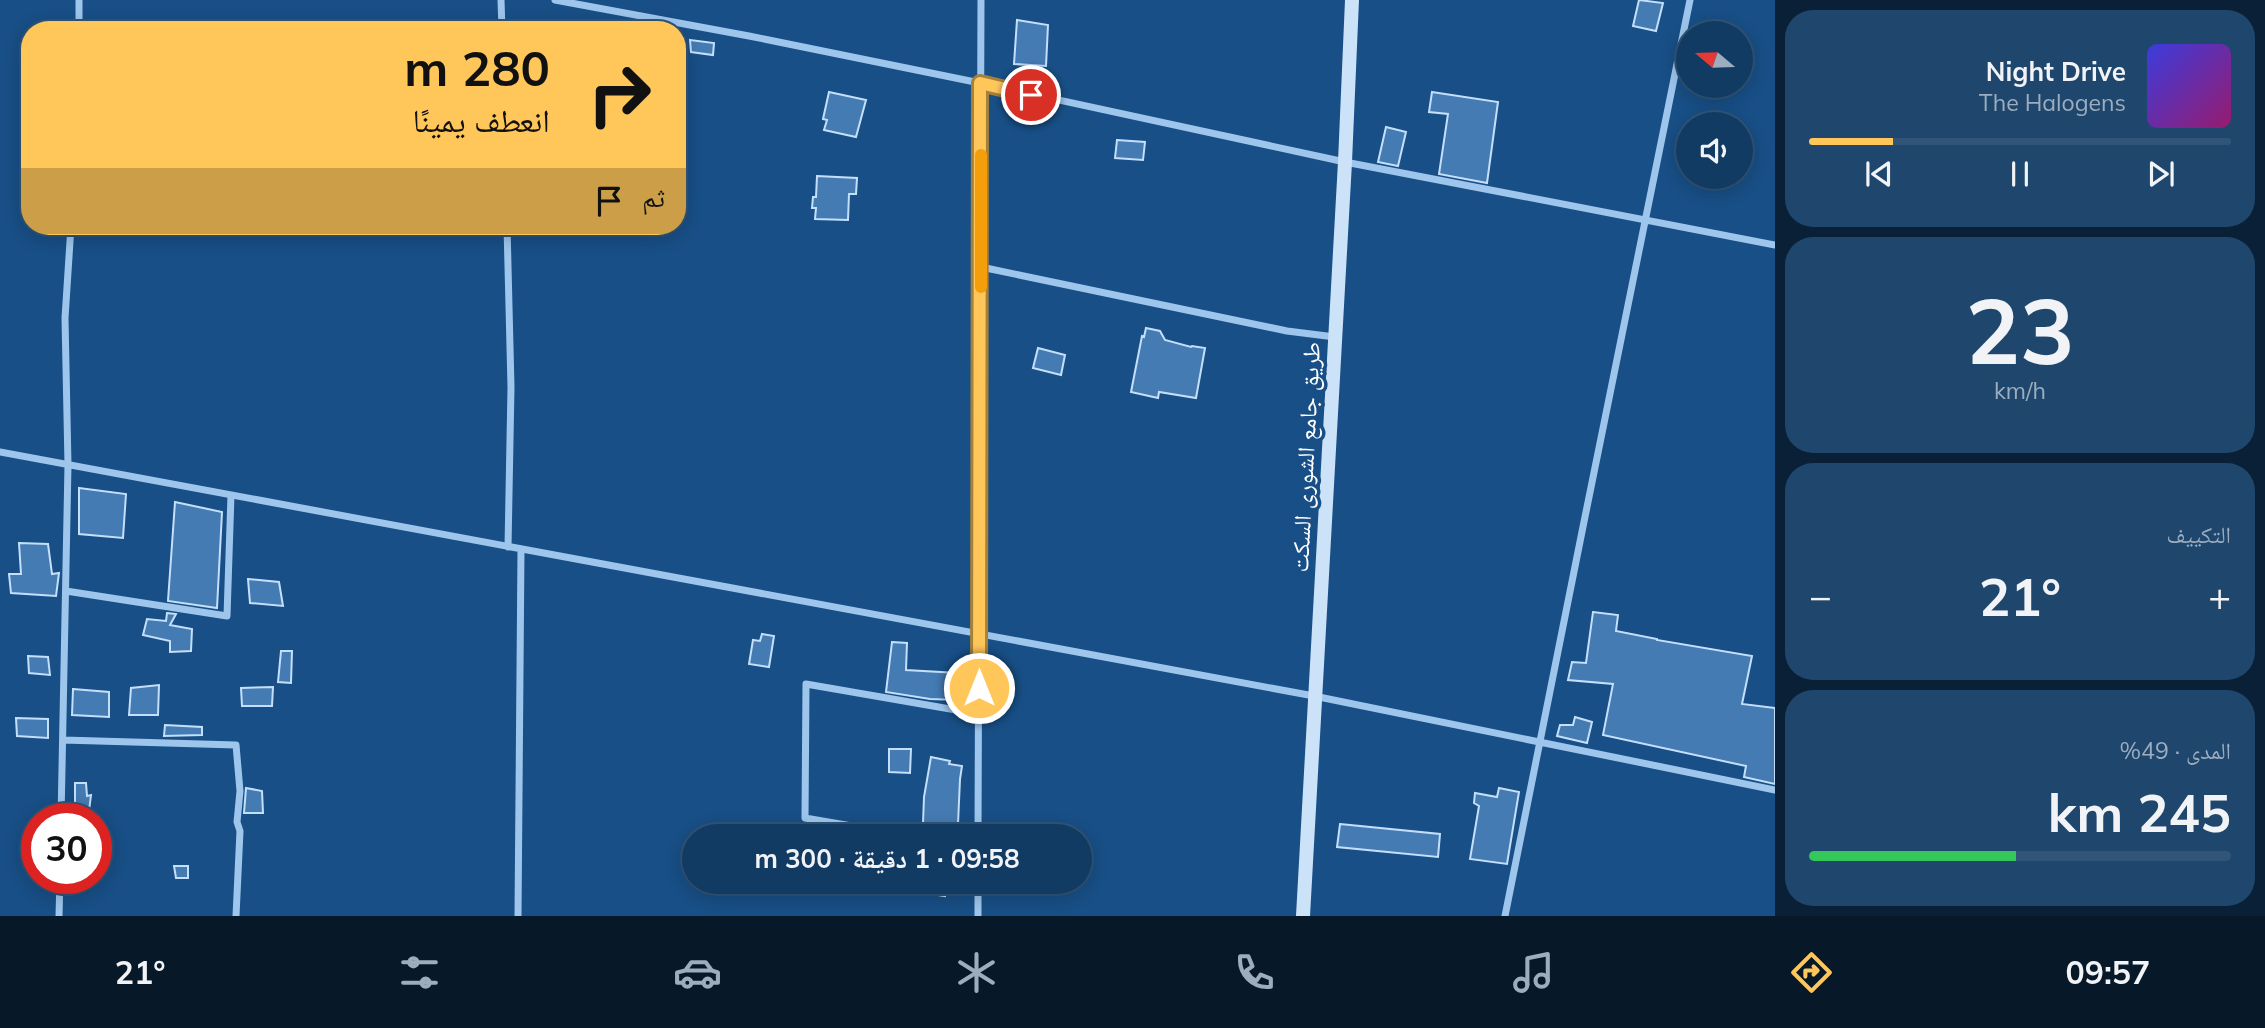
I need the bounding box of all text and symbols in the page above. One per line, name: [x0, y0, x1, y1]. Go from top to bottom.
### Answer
north arrow: [1676, 21, 1754, 98]
map controls: [1676, 21, 1753, 189]
text: 280 m: [404, 37, 550, 98]
icon: right: [574, 49, 665, 140]
text: Night Drive: [1986, 55, 2126, 88]
pin: [1001, 65, 1061, 125]
icon: arrive: [1012, 76, 1050, 114]
text: The Halogens: [1979, 88, 2126, 117]
text: انعطف يمينًا: [413, 100, 550, 140]
button: sound: [1676, 112, 1753, 189]
icon: previous: [1860, 155, 1898, 193]
icon: pause: [2001, 155, 2039, 193]
icon: next: [2142, 155, 2180, 193]
text: ثم: [642, 181, 665, 214]
icon: arrive: [590, 182, 628, 220]
text: 23: [1965, 273, 2075, 387]
street label: طريق جامع الشورى السكت: [1284, 341, 1327, 573]
text: km/h: [1994, 376, 2046, 405]
text: التكييف: [2166, 520, 2231, 549]
text: 21°: [1979, 564, 2061, 629]
text: −: [1809, 572, 1832, 620]
text: +: [2208, 572, 2231, 620]
position arrow: [942, 651, 1016, 725]
text: المدى · 49%: [2120, 736, 2231, 765]
text: 245 km: [2048, 780, 2231, 845]
speed limit sign: 30: [21, 803, 112, 894]
text: 09:58 · 1 دقيقة · 300 m: [754, 842, 1020, 875]
icon: filters: [395, 948, 444, 997]
icon: car: [673, 948, 722, 997]
icon: climate: [952, 948, 1001, 997]
icon: phone: [1230, 948, 1279, 997]
icon: music: [1509, 948, 1558, 997]
icon: directions: [1787, 948, 1836, 997]
text: 21°: [115, 952, 165, 992]
text: 09:57: [2066, 952, 2150, 992]

